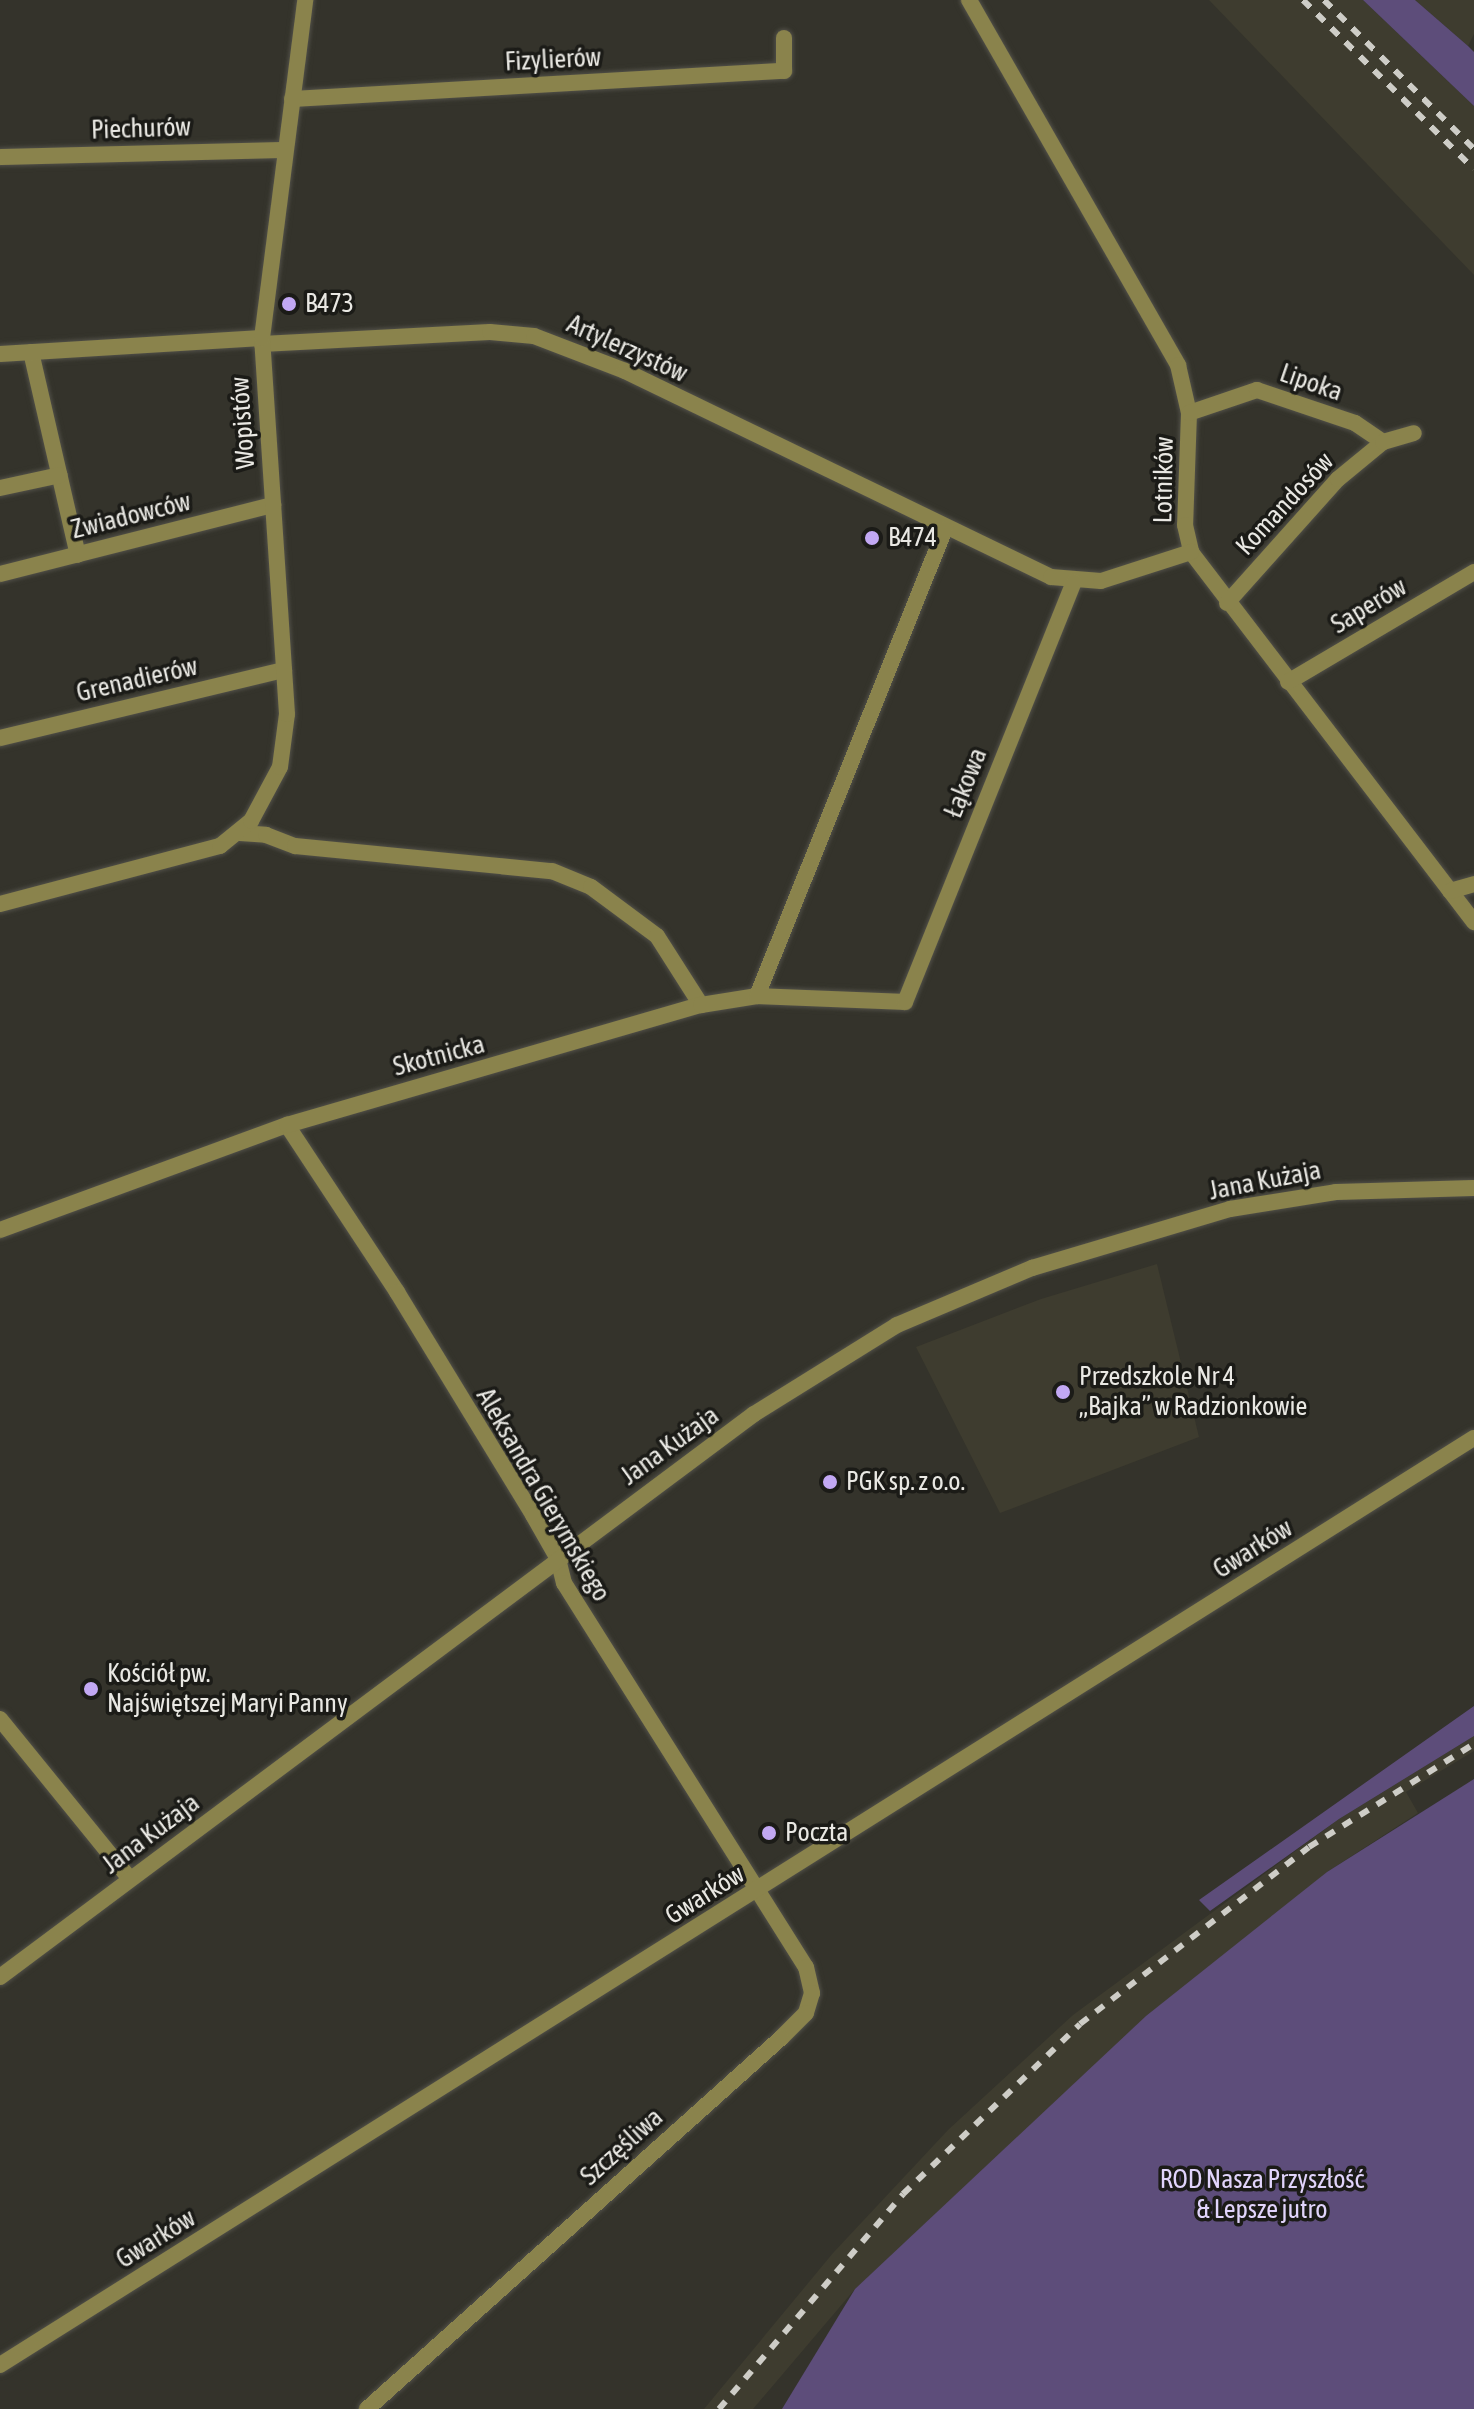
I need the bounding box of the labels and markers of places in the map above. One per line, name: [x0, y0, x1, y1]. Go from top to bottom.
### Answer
place label: B473: [305, 288, 354, 320]
marker: B473: [280, 295, 298, 313]
place label: B474: [888, 522, 937, 554]
marker: B474: [863, 529, 881, 547]
place label: Przedszkole Nr 4 „Bajka” w Radzionkowie: [1079, 1361, 1307, 1422]
marker: Przedszkole Nr 4 „Bajka” w Radzionkowie: [1054, 1383, 1072, 1401]
place label: PGK sp. z o.o.: [846, 1466, 965, 1498]
marker: PGK sp. z o.o.: [821, 1473, 839, 1491]
place label: Kościół pw. Najświętszej Maryi Panny: [107, 1658, 348, 1720]
marker: Kościół pw. Najświętszej Maryi Panny: [82, 1680, 100, 1698]
place label: Poczta: [785, 1817, 848, 1849]
marker: Poczta: [760, 1824, 778, 1842]

